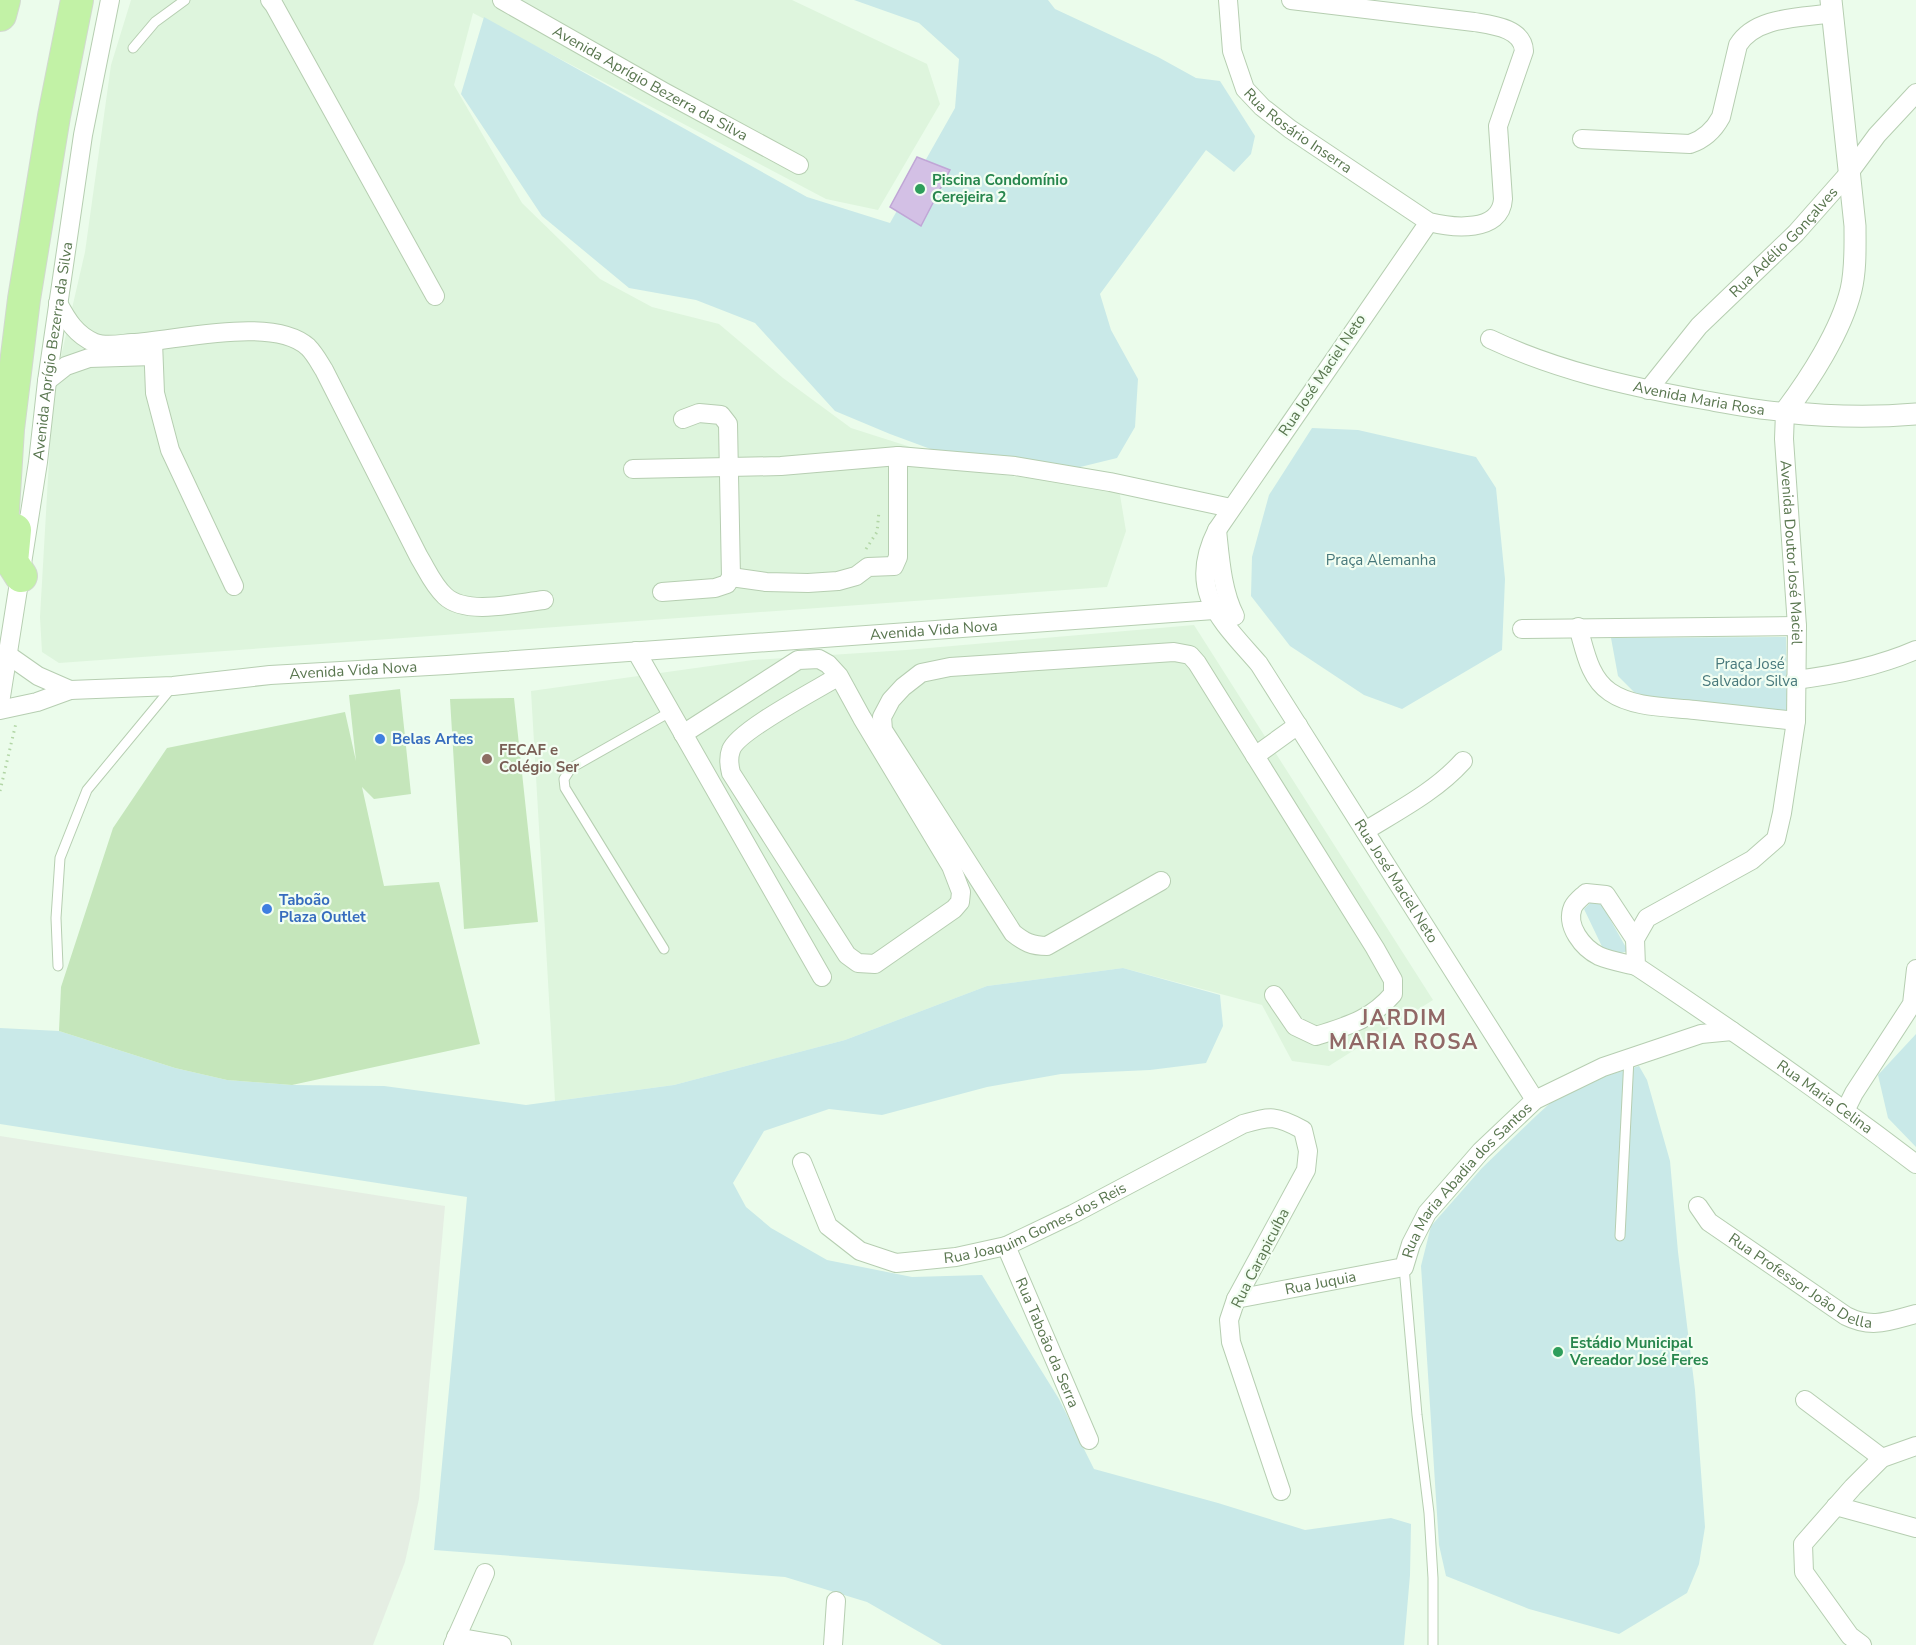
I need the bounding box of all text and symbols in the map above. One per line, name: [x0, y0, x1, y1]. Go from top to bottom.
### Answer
street label: Avenida Aprígio Bezerra da Silva: [549, 21, 751, 145]
street label: Rua Rosário Inserra: [1239, 84, 1356, 178]
place label: Piscina Condomínio Cerejeira 2: [932, 170, 1068, 207]
marker: Piscina Condomínio Cerejeira 2: [913, 182, 927, 196]
street label: Rua Adélio Gonçalves: [1725, 182, 1842, 302]
street label: Avenida Aprígio Bezerra da Silva: [28, 240, 77, 461]
street label: Rua José Maciel Neto: [1274, 310, 1370, 440]
street label: Avenida Maria Rosa: [1631, 376, 1766, 420]
street label: Avenida Doutor José Maciel: [1775, 459, 1807, 646]
park label: Praça Alemanha: [1326, 550, 1436, 570]
street label: Avenida Vida Nova: [869, 616, 998, 645]
park label: Praça José Salvador Silva: [1702, 654, 1798, 691]
street label: Avenida Vida Nova: [289, 657, 418, 684]
place label: Belas Artes: [392, 729, 473, 749]
marker: Belas Artes: [373, 732, 387, 746]
place label: FECAF e Colégio Ser: [499, 740, 579, 777]
marker: FECAF e Colégio Ser: [480, 752, 494, 766]
street label: Rua José Maciel Neto: [1350, 815, 1443, 947]
place label: Taboão Plaza Outlet: [279, 890, 366, 927]
marker: Taboão Plaza Outlet: [260, 902, 274, 916]
district label: JARDIM MARIA ROSA: [1329, 1004, 1479, 1056]
street label: Rua Maria Celina: [1773, 1055, 1877, 1138]
street label: Rua Maria Abadia dos Santos: [1397, 1098, 1536, 1260]
street label: Rua Joaquim Gomes dos Reis: [943, 1178, 1130, 1268]
street label: Rua Carapicuíba: [1226, 1205, 1294, 1311]
street label: Rua Professor João Della: [1725, 1228, 1873, 1333]
street label: Rua Juquia: [1283, 1266, 1358, 1299]
street label: Rua Taboão da Serra: [1011, 1274, 1084, 1411]
place label: Estádio Municipal Vereador José Feres: [1569, 1333, 1709, 1370]
marker: Estádio Municipal Vereador José Feres: [1551, 1345, 1565, 1359]

